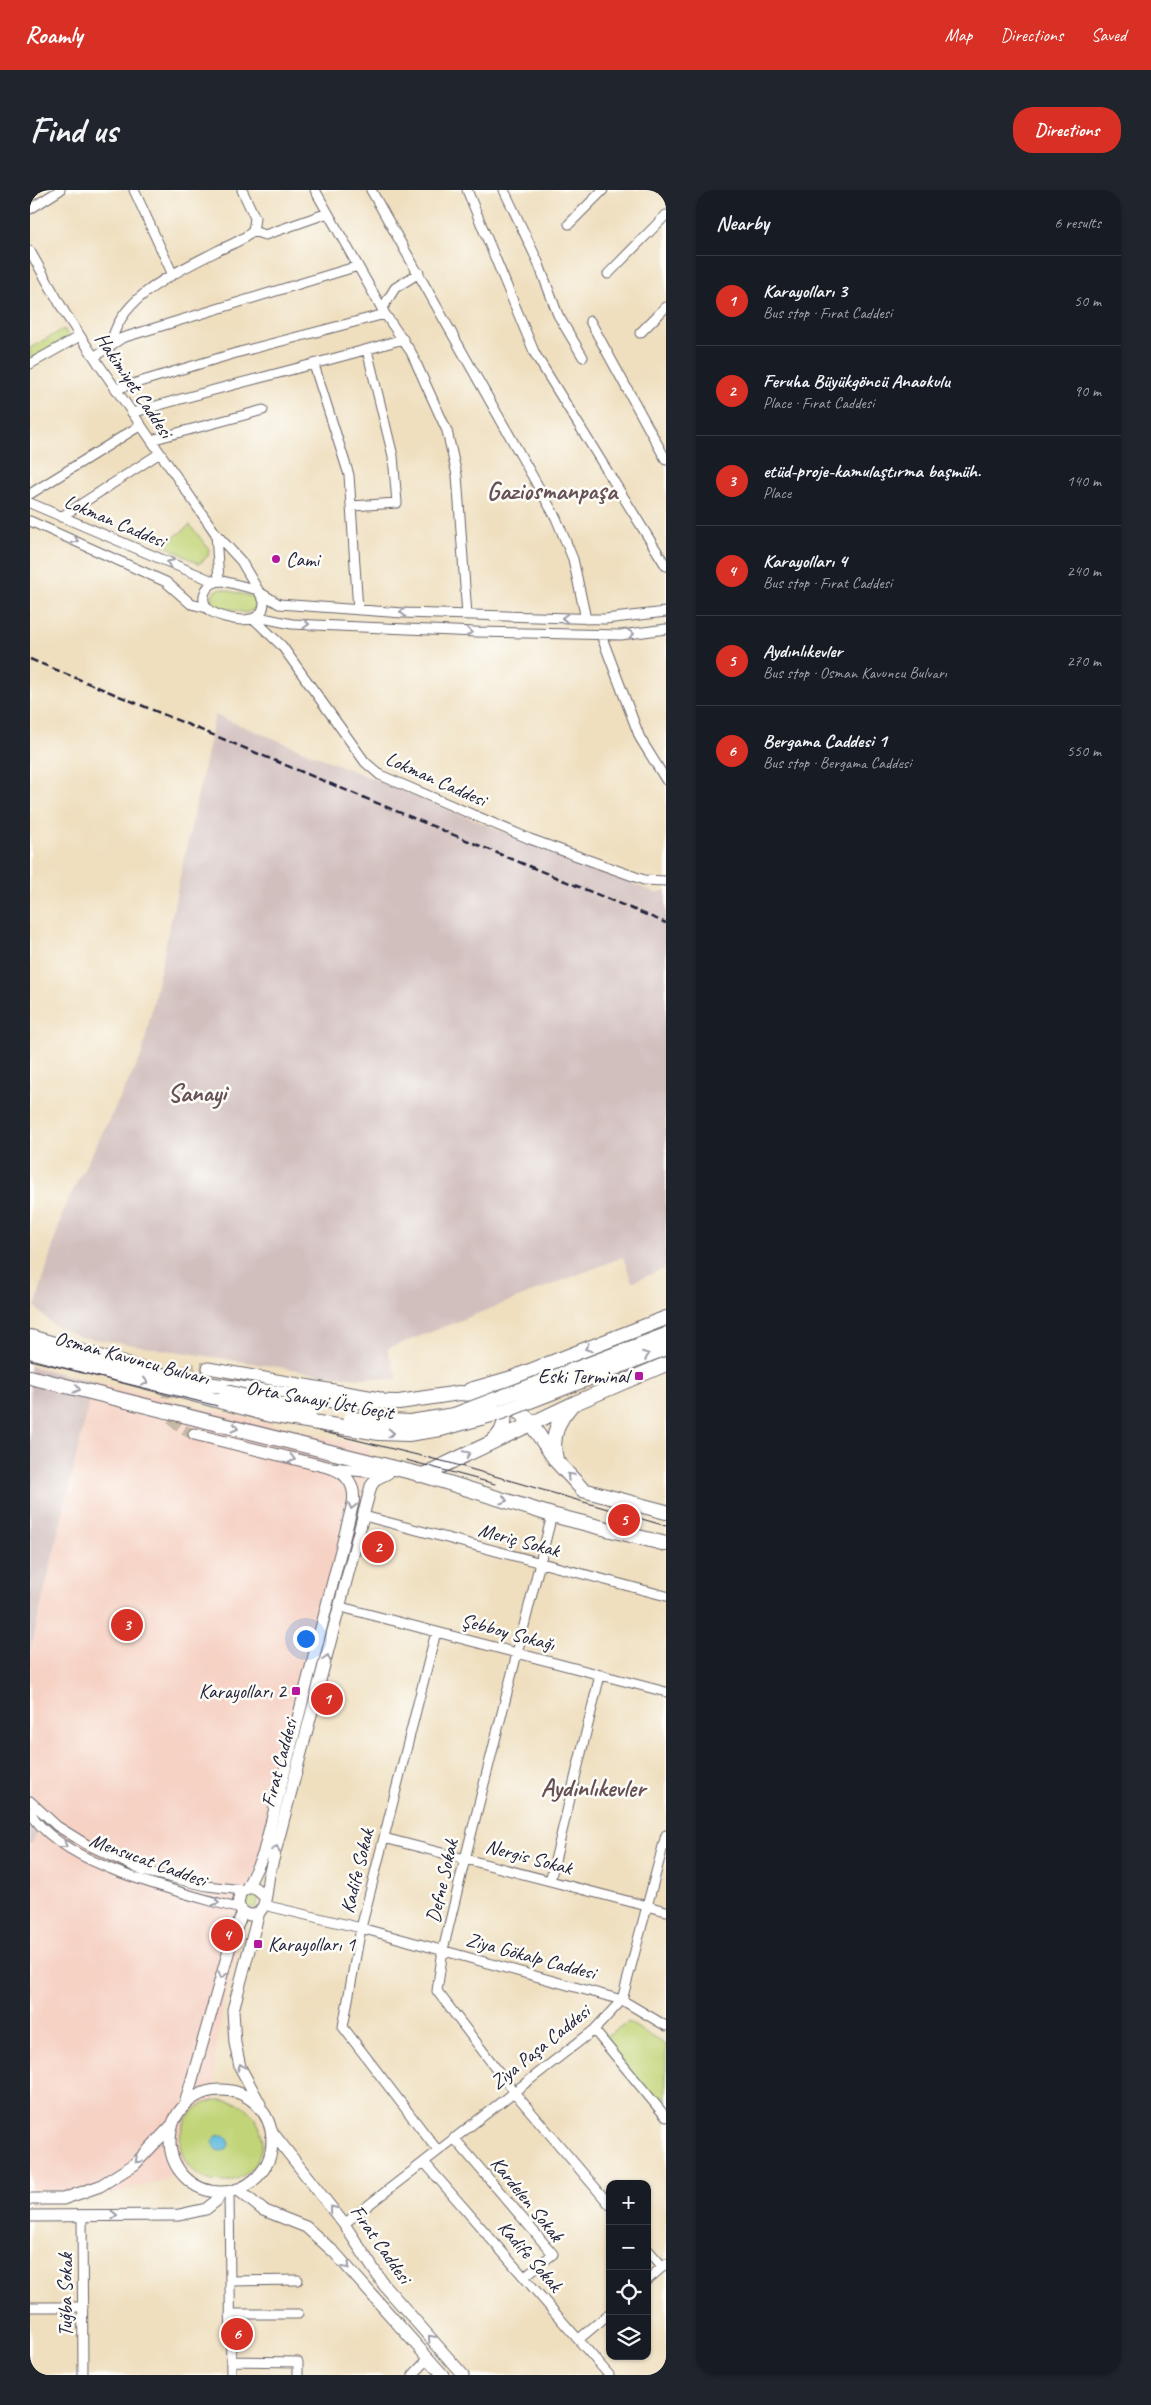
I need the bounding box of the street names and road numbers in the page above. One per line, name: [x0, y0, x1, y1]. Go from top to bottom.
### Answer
street label: Hakimiyet Caddesi: [90, 327, 180, 444]
street label: Lokman Caddesi: [61, 489, 171, 554]
street label: Lokman Caddesi: [382, 746, 492, 813]
street label: Osman Kavuncu Bulvarı: [52, 1325, 213, 1391]
street label: Orta Sanayi Üst Geçit: [244, 1375, 398, 1426]
street label: Meriç Sokak: [476, 1517, 564, 1563]
street label: Şebboy Sokağı: [458, 1608, 559, 1657]
street label: Fırat Caddesi: [255, 1714, 303, 1810]
street label: Kadife Sokak: [334, 1825, 380, 1916]
street label: Mensucat Caddesi: [86, 1827, 212, 1893]
street label: Nergis Sokak: [483, 1833, 577, 1881]
street label: Defne Sokak: [420, 1835, 464, 1925]
street label: Ziya Gökalp Caddesi: [464, 1927, 601, 1986]
street label: Ziya Paşa Caddesi: [485, 1998, 597, 2095]
street label: Kardelen Sokak: [485, 2151, 570, 2248]
street label: Fırat Caddesi: [345, 2200, 418, 2290]
street label: Kadife Sokak: [492, 2215, 569, 2298]
street label: Tuğba Sokak: [53, 2252, 78, 2337]

